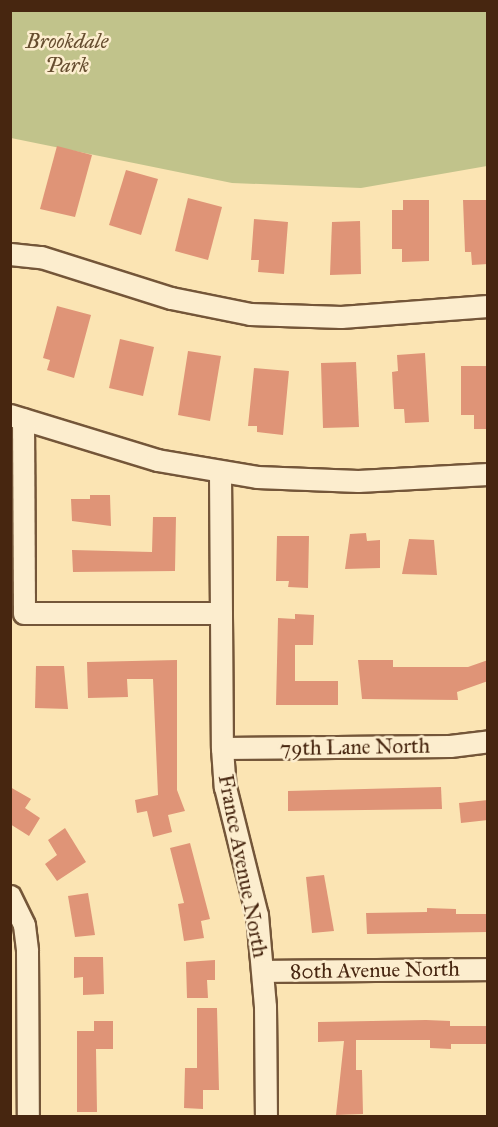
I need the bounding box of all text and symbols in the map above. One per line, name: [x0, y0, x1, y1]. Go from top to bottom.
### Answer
park label: Brookdale Park: [26, 28, 108, 78]
street label: 79th Lane North: [280, 733, 430, 761]
street label: France Avenue North: [213, 772, 273, 960]
street label: 80th Avenue North: [290, 956, 460, 984]

